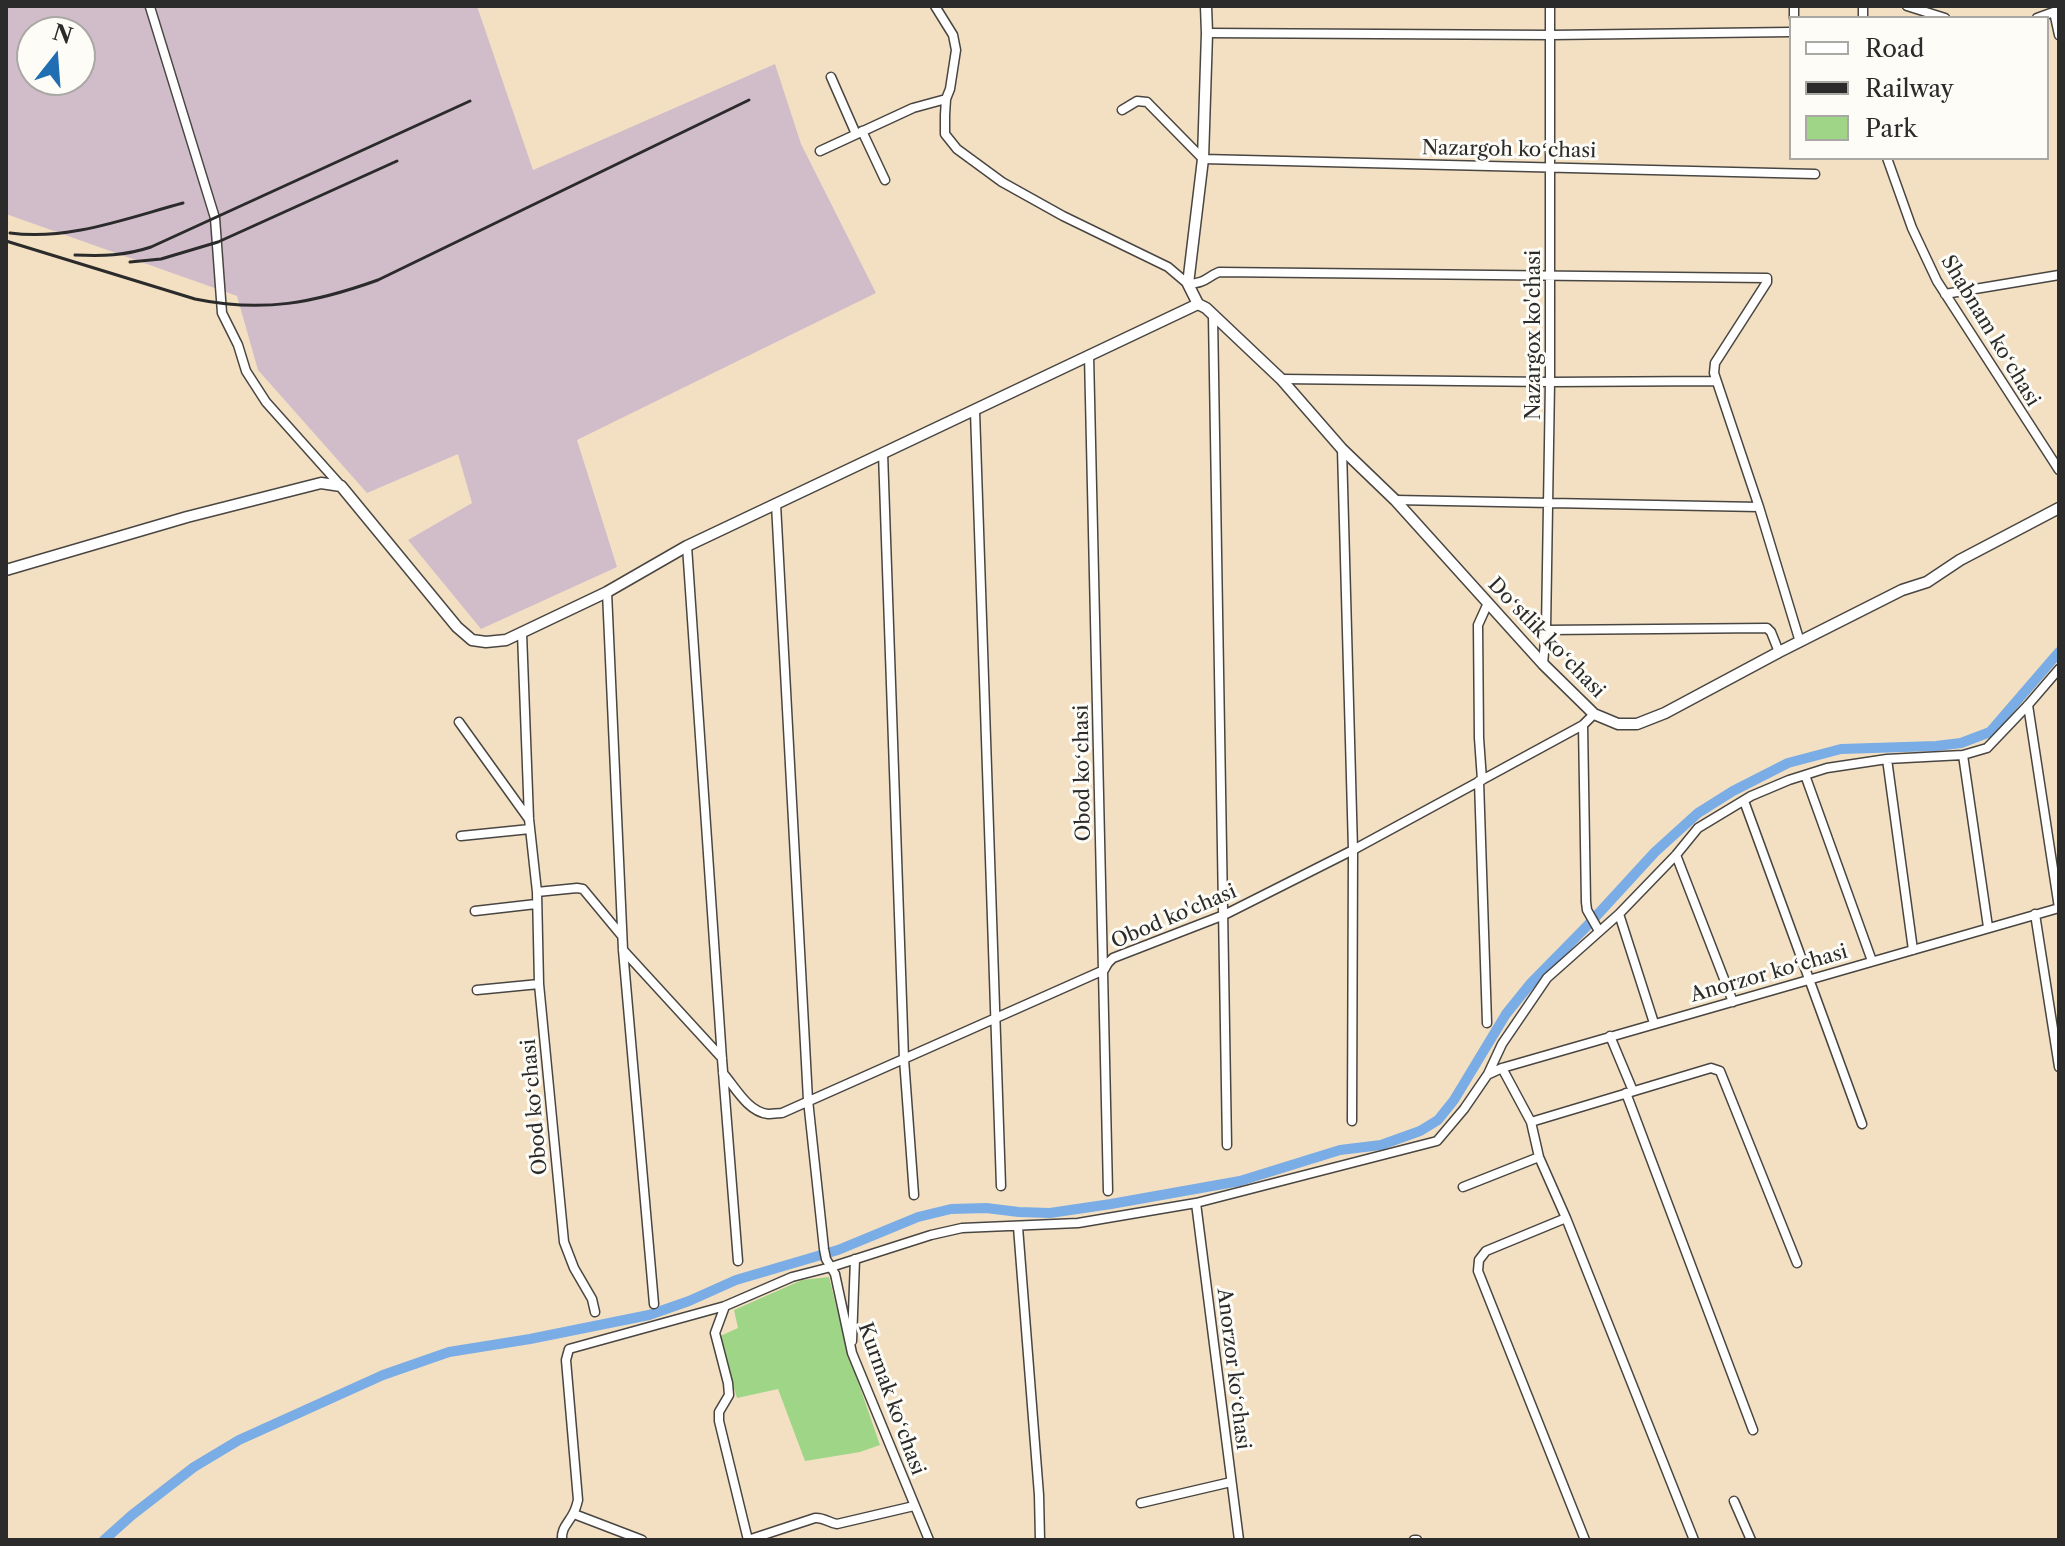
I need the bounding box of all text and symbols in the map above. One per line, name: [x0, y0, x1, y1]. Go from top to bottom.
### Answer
north arrow: [16, 16, 96, 96]
legend: [1789, 16, 2049, 160]
text: N: [49, 19, 76, 50]
text: Road: [1865, 34, 1924, 63]
text: Railway: [1865, 74, 1954, 103]
text: Park: [1865, 114, 1917, 143]
street label: Nazargoh koʻchasi: [1422, 136, 1596, 164]
street label: Nazargox ko'chasi: [1522, 250, 1546, 420]
street label: Shabnam koʻchasi: [1935, 251, 2045, 411]
street label: Doʻstlik koʻchasi: [1483, 573, 1609, 703]
street label: Obod koʻchasi: [1070, 705, 1096, 841]
street label: Obod ko'chasi: [1108, 880, 1240, 954]
street label: Anorzor koʻchasi: [1688, 940, 1850, 1008]
street label: Obod koʻchasi: [517, 1038, 553, 1176]
street label: Anorzor koʻchasi: [1211, 1287, 1255, 1451]
street label: Kurmak koʻchasi: [852, 1320, 930, 1478]

